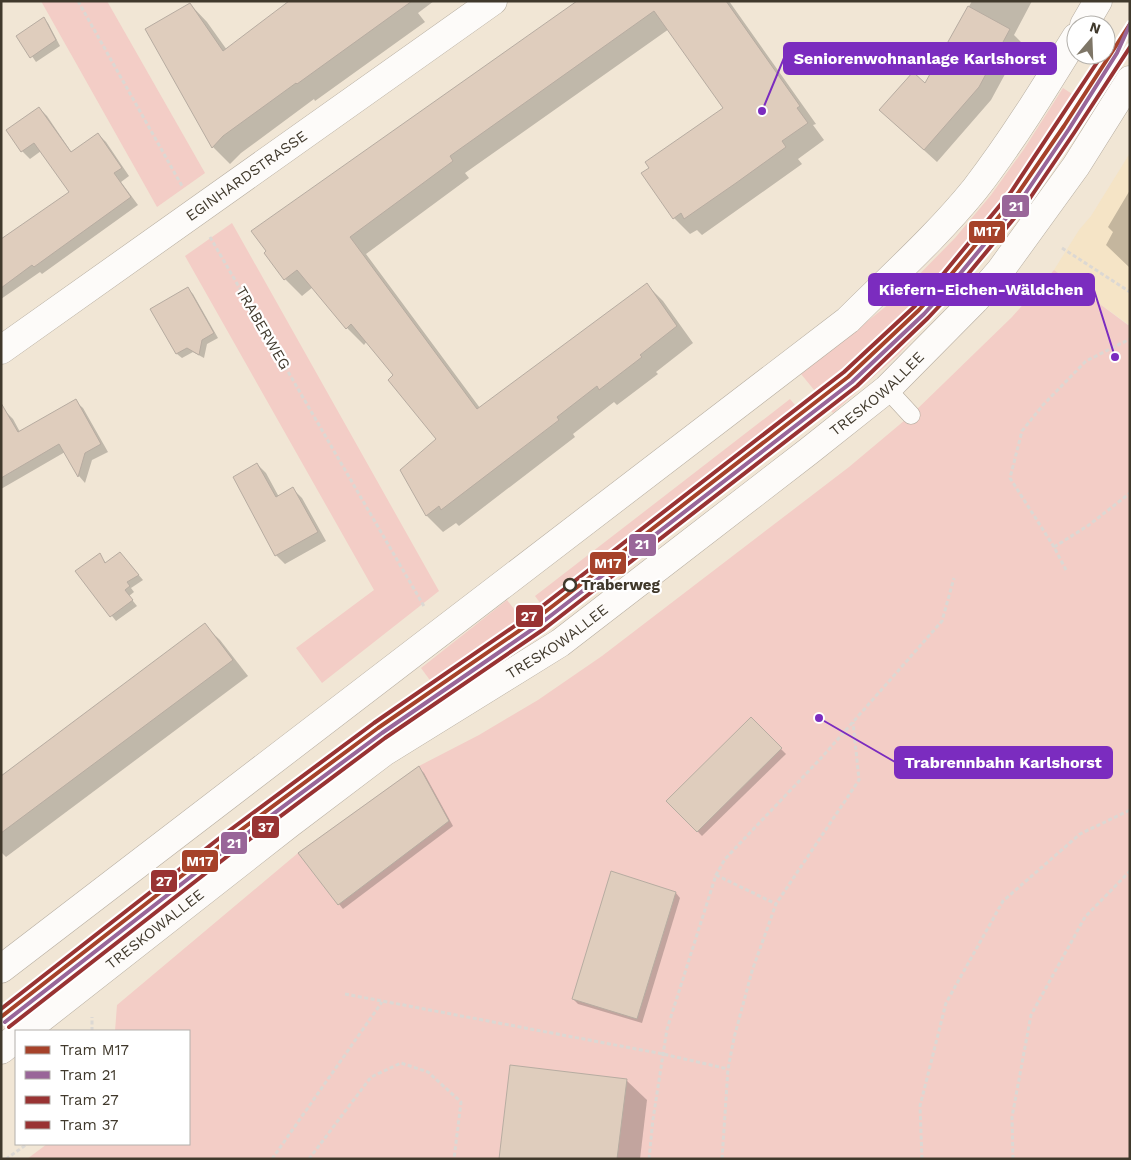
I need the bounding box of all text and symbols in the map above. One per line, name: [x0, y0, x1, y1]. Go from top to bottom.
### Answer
north arrow: [1066, 15, 1116, 65]
text: N: [1088, 18, 1103, 37]
callout: Seniorenwohnanlage Karlshorst: [784, 43, 1056, 74]
text: Seniorenwohnanlage Karlshorst: [794, 49, 1046, 68]
street label: EGINHARDSTRASSE: [182, 127, 311, 225]
line badge: 21: [1001, 194, 1030, 218]
text: 21: [1009, 198, 1023, 214]
line badge: M17: [968, 220, 1006, 244]
text: M17: [973, 223, 1001, 239]
callout: Kiefern-Eichen-Wäldchen: [869, 274, 1094, 305]
text: Kiefern-Eichen-Wäldchen: [879, 280, 1083, 299]
street label: TRABERWEG: [232, 283, 294, 373]
street label: TRESKOWALLEE: [826, 348, 928, 440]
line badge: 21: [628, 533, 657, 557]
text: 21: [635, 536, 649, 552]
line badge: M17: [589, 551, 627, 575]
text: M17: [594, 555, 622, 571]
place label: Traberweg: [581, 576, 660, 594]
marker: Traberweg: [563, 578, 577, 592]
street label: TRESKOWALLEE: [503, 600, 612, 683]
line badge: 27: [515, 604, 544, 628]
text: 27: [521, 608, 538, 624]
callout: Trabrennbahn Karlshorst: [895, 747, 1112, 778]
text: Trabrennbahn Karlshorst: [904, 753, 1102, 772]
line badge: 37: [251, 815, 280, 839]
text: 37: [258, 819, 275, 835]
line badge: 21: [220, 831, 248, 855]
text: 21: [227, 835, 241, 851]
line badge: M17: [181, 849, 219, 873]
text: M17: [186, 853, 214, 869]
line badge: 27: [150, 869, 178, 893]
text: 27: [156, 873, 173, 889]
street label: TRESKOWALLEE: [102, 885, 207, 973]
legend: [15, 1030, 190, 1145]
text: Tram M17: [60, 1041, 129, 1059]
text: Tram 21: [60, 1066, 116, 1084]
text: Tram 27: [60, 1091, 119, 1109]
text: Tram 37: [60, 1116, 118, 1134]

